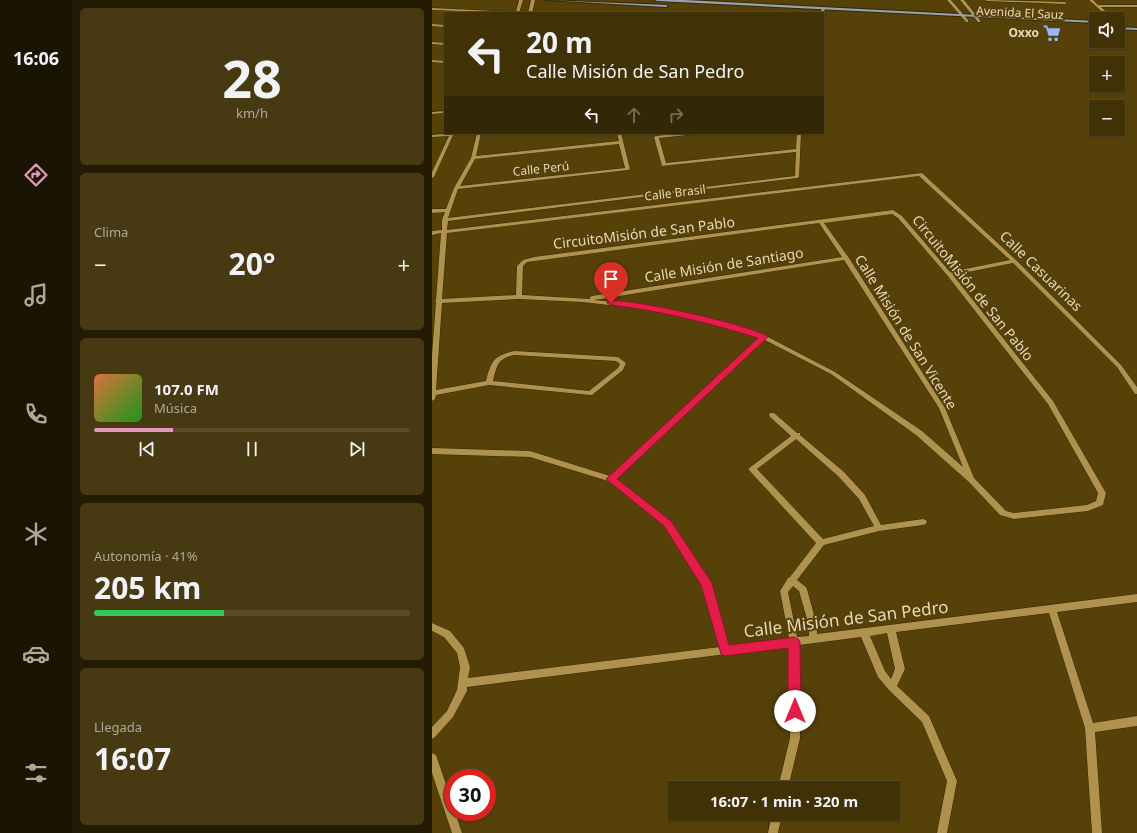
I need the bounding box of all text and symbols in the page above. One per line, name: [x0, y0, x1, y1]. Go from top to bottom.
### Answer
street label: Avenida El Sauz: [976, 2, 1065, 23]
map controls: [1089, 12, 1125, 136]
button: sound: [1089, 12, 1125, 48]
text: 20 m: [526, 23, 593, 61]
supermarket icon: Oxxo: [1042, 23, 1062, 43]
place label: Oxxo: [1008, 24, 1039, 41]
icon: left: [460, 28, 512, 80]
text: 28: [222, 42, 282, 113]
text: 16:06: [13, 46, 59, 70]
button: +: [1089, 56, 1125, 92]
text: Calle Misión de San Pedro: [526, 59, 744, 83]
button: −: [1089, 100, 1125, 136]
text: km/h: [236, 104, 268, 122]
icon: left: [581, 104, 603, 126]
icon: ahead: [623, 104, 645, 126]
icon: right: [665, 104, 687, 126]
street label: Calle Perú: [512, 157, 570, 180]
icon: directions: [22, 161, 50, 189]
street label: Calle Brasil: [643, 180, 707, 205]
street label: CircuitoMisión de San Pablo: [908, 211, 1038, 365]
street label: CircuitoMisión de San Pablo: [552, 212, 736, 253]
text: Clima: [94, 223, 128, 241]
street label: Calle Casuarinas: [996, 226, 1087, 315]
text: 20°: [228, 243, 276, 284]
street label: Calle Misión de Santiago: [643, 243, 805, 286]
text: −: [94, 249, 107, 279]
text: +: [397, 249, 410, 279]
street label: Calle Misión de San Vicente: [851, 251, 962, 413]
pin: [594, 262, 628, 303]
icon: arrive: [600, 268, 622, 290]
icon: music: [22, 281, 50, 309]
text: 107.0 FM: [154, 379, 219, 399]
text: Música: [154, 399, 197, 417]
icon: phone: [22, 400, 50, 428]
icon: previous: [136, 438, 158, 460]
icon: pause: [241, 438, 263, 460]
icon: next: [346, 438, 368, 460]
icon: climate: [22, 520, 50, 548]
text: Autonomía · 41%: [94, 547, 198, 565]
text: 205 km: [94, 567, 201, 608]
street label: Calle Misión de San Pedro: [742, 595, 950, 642]
icon: car: [22, 640, 50, 668]
position arrow: [774, 690, 816, 732]
text: Llegada: [94, 718, 142, 736]
text: 16:07: [94, 738, 171, 779]
icon: filters: [22, 759, 50, 787]
speed limit sign: 30: [444, 769, 496, 821]
text: 16:07 · 1 min · 320 m: [710, 791, 858, 811]

